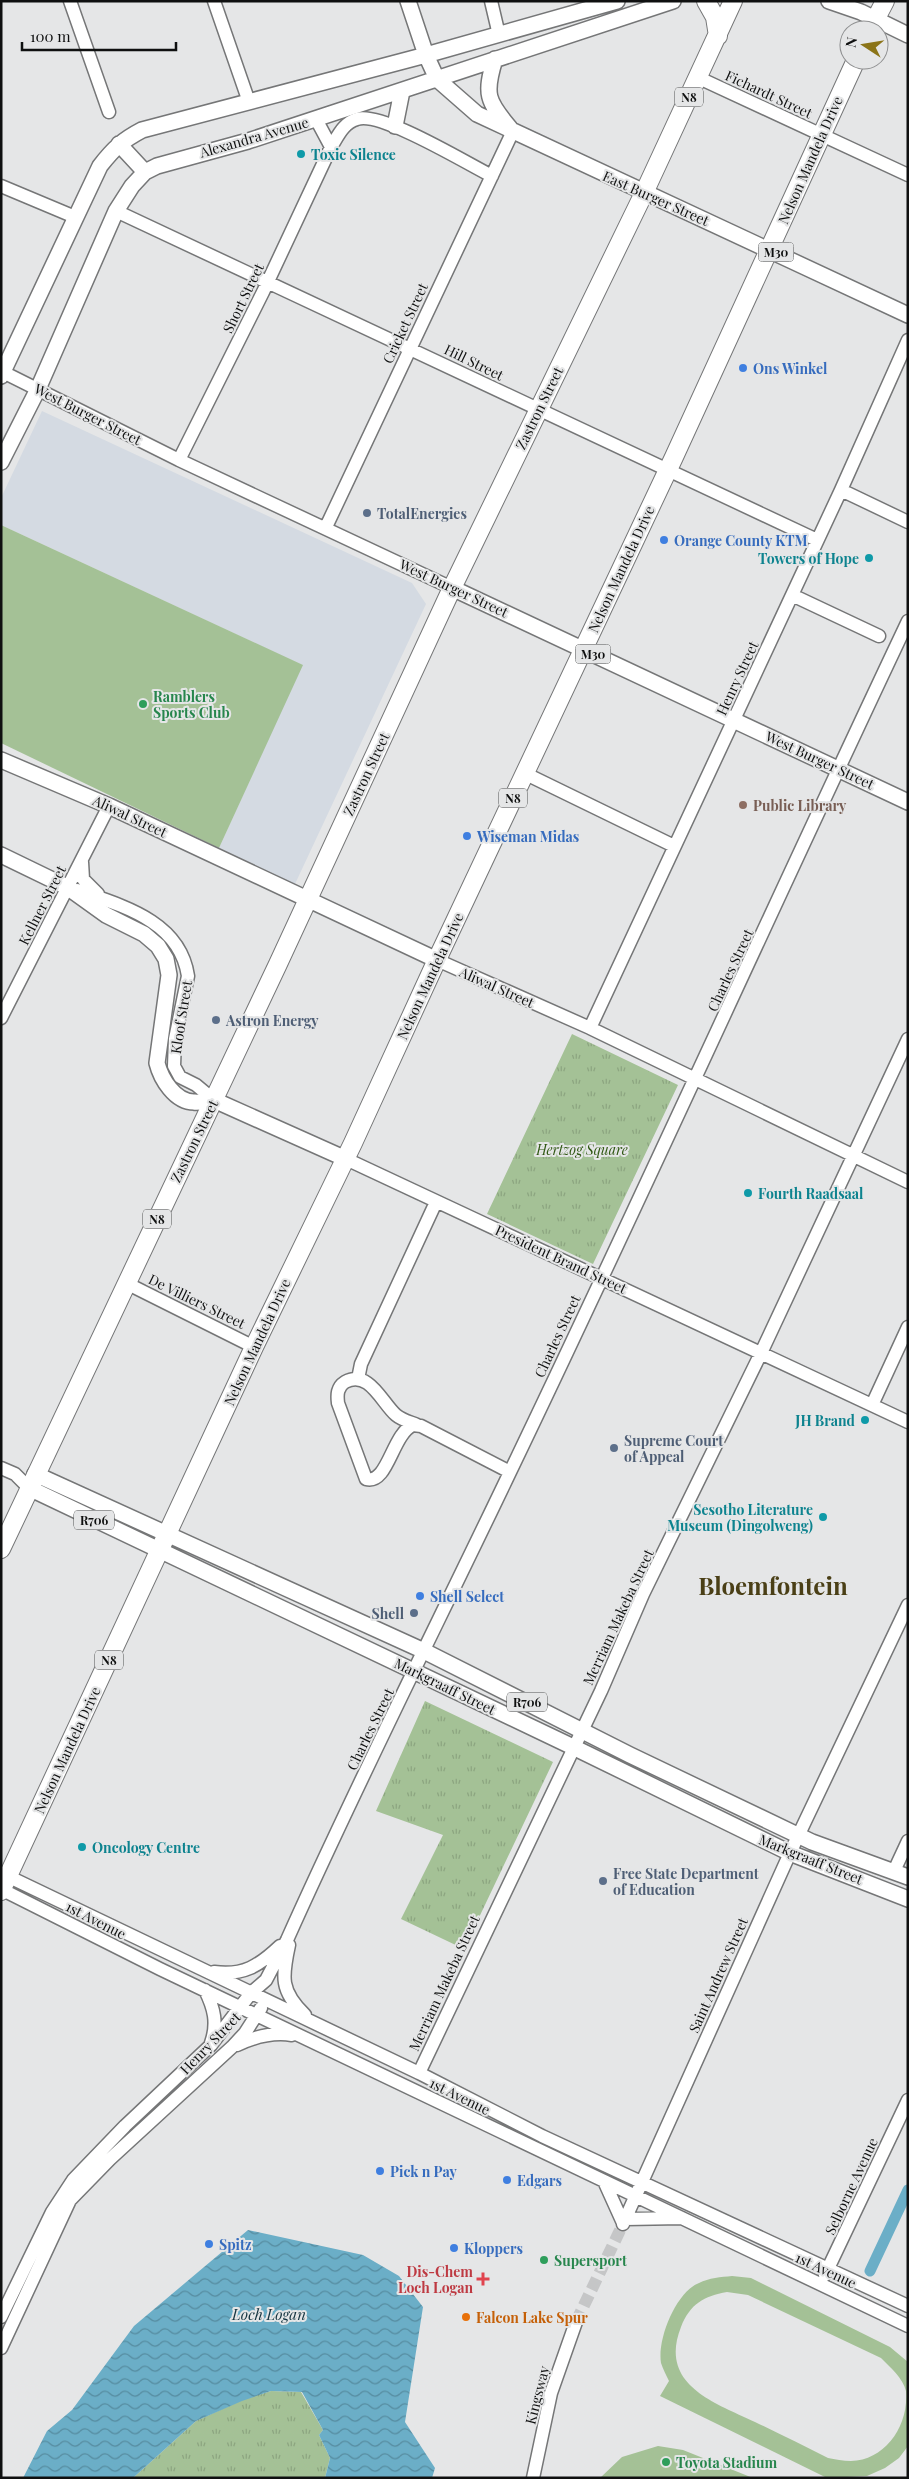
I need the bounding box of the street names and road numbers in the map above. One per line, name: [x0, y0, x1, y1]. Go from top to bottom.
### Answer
street label: Fichardt Street: [722, 66, 817, 123]
road number: N8: [675, 88, 703, 106]
street label: Nelson Mandela Drive: [773, 93, 847, 227]
street label: Alexandra Avenue: [196, 112, 311, 162]
street label: East Burger Street: [600, 166, 713, 230]
road number: M30: [758, 242, 794, 262]
street label: Short Street: [218, 259, 269, 336]
street label: Cricket Street: [378, 279, 432, 366]
street label: Hill Street: [441, 339, 508, 385]
street label: Zastron Street: [511, 363, 568, 452]
street label: West Burger Street: [30, 378, 146, 450]
street label: Nelson Mandela Drive: [583, 503, 659, 635]
street label: West Burger Street: [396, 554, 512, 622]
street label: Henry Street: [712, 637, 763, 718]
road number: M30: [576, 644, 610, 664]
street label: West Burger Street: [762, 726, 878, 794]
street label: Zastron Street: [338, 728, 394, 819]
road number: N8: [499, 788, 527, 808]
street label: Aliwal Street: [89, 790, 171, 842]
street label: Kellner Street: [14, 861, 71, 948]
street label: Nelson Mandela Drive: [392, 910, 468, 1042]
street label: Charles Street: [703, 925, 758, 1014]
street label: Aliwal Street: [456, 962, 538, 1012]
street label: Kloof Street: [166, 978, 196, 1055]
street label: Zastron Street: [166, 1096, 223, 1185]
road number: N8: [143, 1210, 171, 1228]
street label: President Brand Street: [492, 1220, 631, 1298]
street label: De Villiers Street: [145, 1269, 250, 1333]
street label: Nelson Mandela Drive: [219, 1276, 295, 1408]
street label: Charles Street: [530, 1291, 585, 1380]
road number: R706: [74, 1510, 114, 1530]
street label: Merriam Makeba Street: [578, 1545, 658, 1688]
road number: N8: [95, 1650, 123, 1670]
street label: Markgraaff Street: [391, 1653, 500, 1719]
street label: Nelson Mandela Drive: [29, 1684, 105, 1816]
street label: Charles Street: [342, 1684, 399, 1773]
road number: R706: [507, 1692, 547, 1711]
street label: Markgraaff Street: [756, 1829, 867, 1889]
street label: 1st Avenue: [63, 1897, 129, 1943]
street label: Merriam Makeba Street: [404, 1911, 484, 2054]
street label: Saint Andrew Street: [684, 1913, 752, 2036]
street label: Henry Street: [175, 2007, 245, 2078]
street label: 1st Avenue: [426, 2073, 494, 2119]
street label: Selborne Avenue: [820, 2134, 882, 2238]
street label: 1st Avenue: [792, 2248, 860, 2292]
street label: Kingsway: [521, 2364, 553, 2426]

